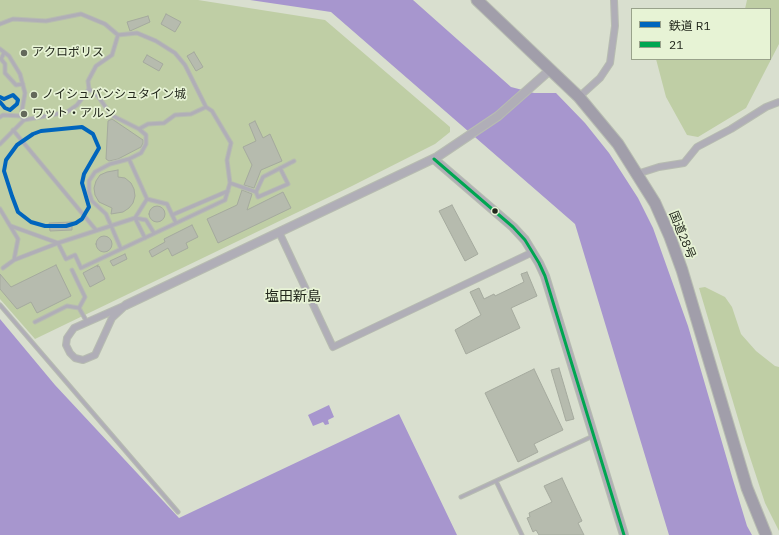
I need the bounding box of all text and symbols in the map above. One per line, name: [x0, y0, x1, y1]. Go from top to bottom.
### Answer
legend: [631, 8, 771, 60]
text: 鉄道 R1: [669, 18, 711, 33]
text: 21: [669, 37, 683, 52]
place label: アクロポリス: [32, 46, 104, 60]
marker: アクロポリス: [19, 48, 29, 58]
place label: ノイシュバンシュタイン城: [42, 88, 186, 102]
marker: ノイシュバンシュタイン城: [29, 90, 39, 100]
place label: ワット・アルン: [32, 107, 116, 121]
marker: ワット・アルン: [19, 109, 29, 119]
unlabelled marker: [490, 206, 500, 216]
street label: 国道28号: [666, 209, 698, 261]
district label: 塩田新島: [265, 289, 321, 305]

